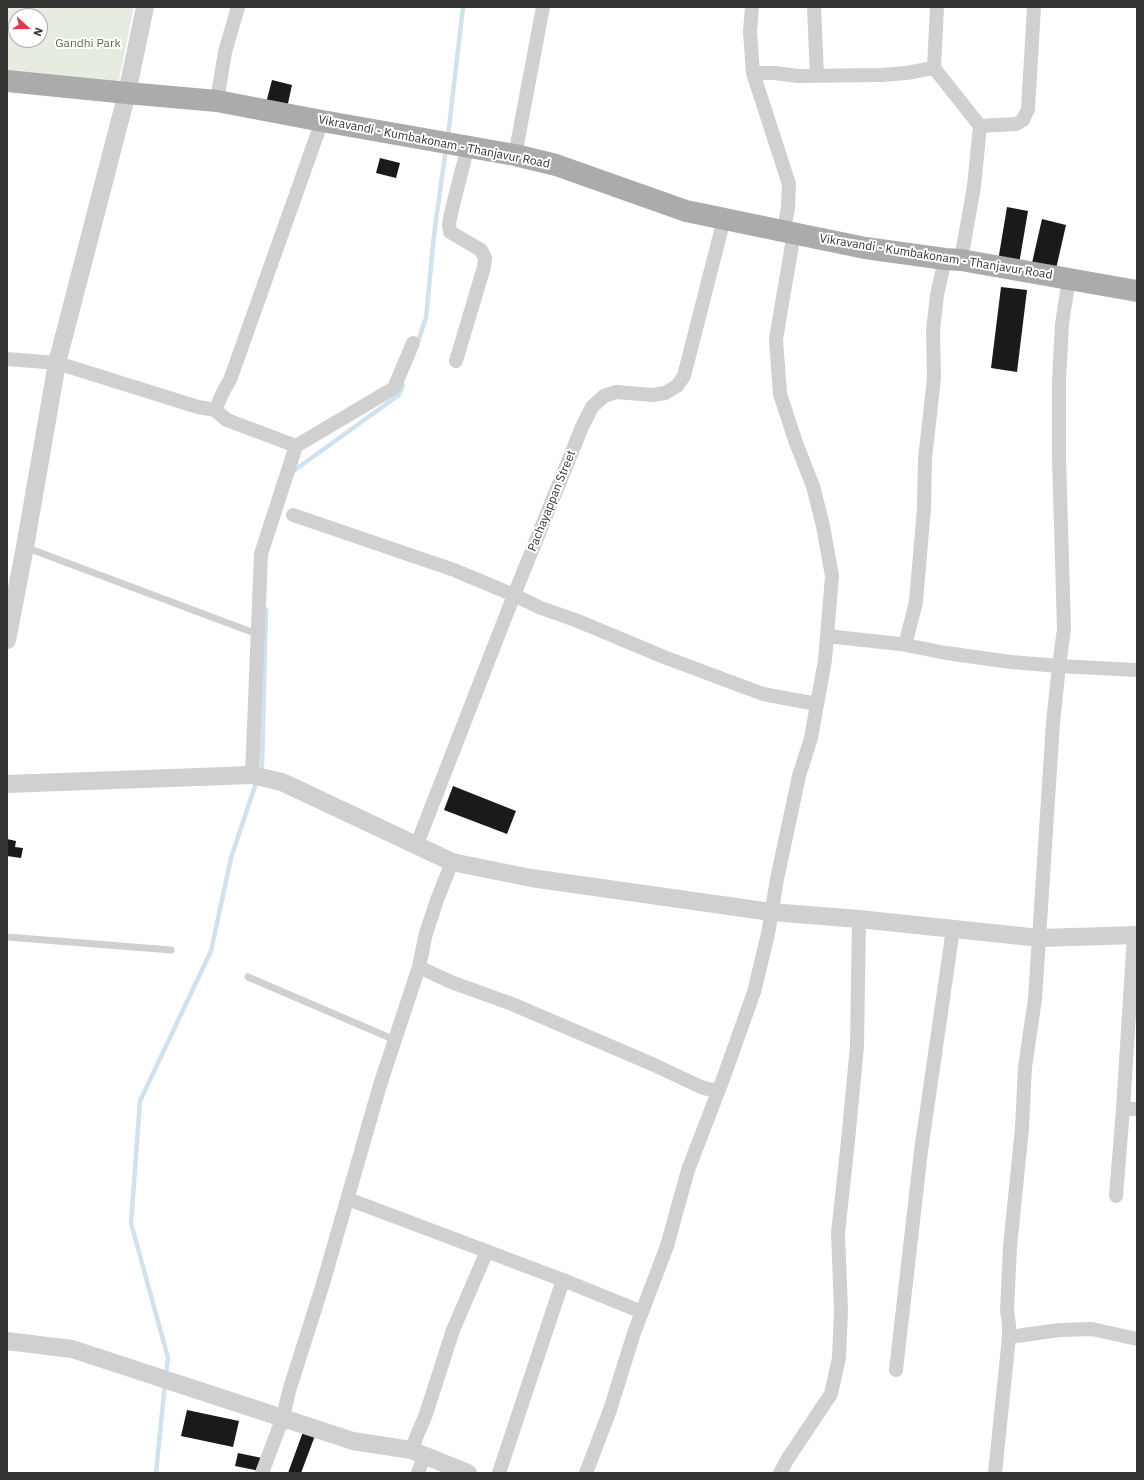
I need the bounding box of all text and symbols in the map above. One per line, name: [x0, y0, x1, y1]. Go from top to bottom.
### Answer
north arrow: [8, 8, 48, 48]
text: N: [30, 26, 46, 38]
park label: Gandhi Park: [55, 37, 121, 51]
street label: Vikravandi - Kumbakonam - Thanjavur Road: [317, 112, 551, 172]
street label: Vikravandi - Kumbakonam - Thanjavur Road: [819, 231, 1053, 283]
street label: Pachayappan Street: [525, 448, 579, 554]

